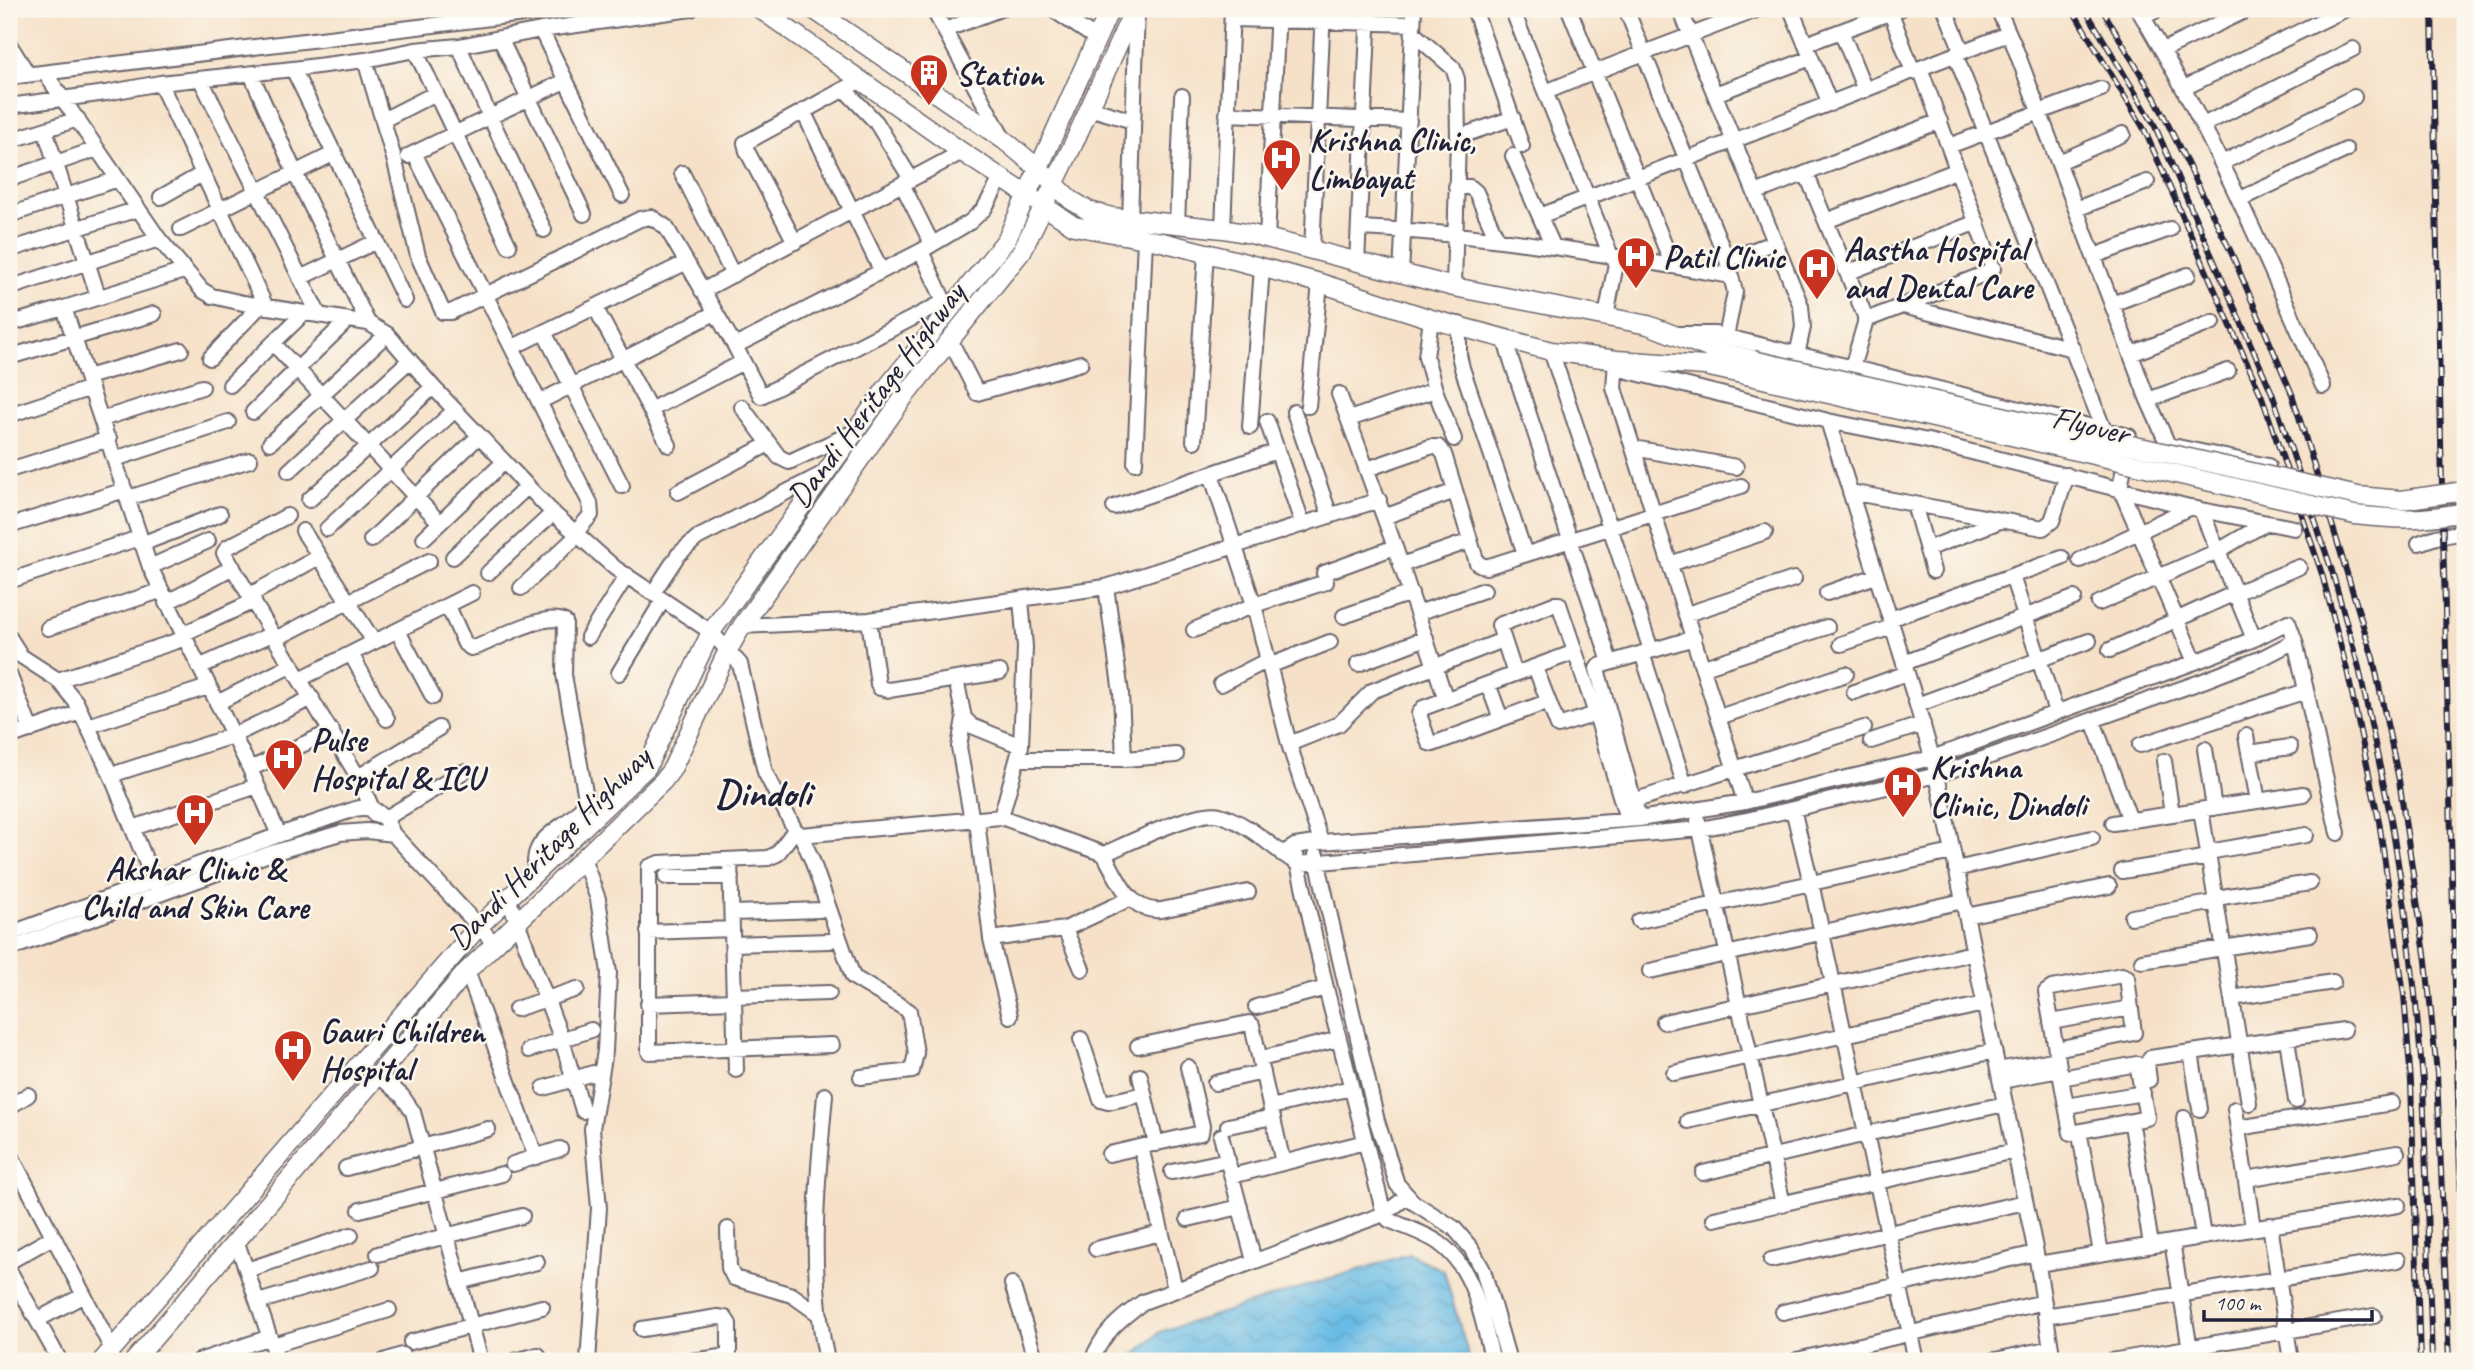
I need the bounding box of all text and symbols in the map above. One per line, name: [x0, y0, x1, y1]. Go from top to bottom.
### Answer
building icon: Station: [908, 52, 950, 107]
place label: Station: [956, 53, 1045, 95]
place label: Krishna Clinic, Limbayat: [1309, 119, 1476, 199]
hospital icon: Krishna Clinic, Limbayat: [1261, 137, 1303, 192]
place label: Aastha Hospital and Dental Care: [1844, 228, 2036, 308]
hospital icon: Patil Clinic: [1615, 235, 1657, 290]
place label: Patil Clinic: [1663, 236, 1786, 278]
hospital icon: Aastha Hospital and Dental Care: [1796, 246, 1838, 301]
street label: Dandi Heritage Highway: [777, 272, 976, 515]
street label: Flyover: [2048, 396, 2136, 455]
place label: Pulse Hospital & ICU: [311, 719, 489, 799]
street label: Dandi Heritage Highway: [438, 735, 661, 958]
hospital icon: Pulse Hospital & ICU: [263, 737, 305, 792]
place label: Krishna Clinic, Dindoli: [1930, 746, 2091, 826]
hospital icon: Krishna Clinic, Dindoli: [1882, 764, 1924, 819]
district label: Dindoli: [715, 768, 816, 818]
hospital icon: Akshar Clinic & Child and Skin Care: [174, 792, 216, 847]
place label: Akshar Clinic & Child and Skin Care: [82, 848, 311, 928]
place label: Gauri Children Hospital: [320, 1010, 487, 1090]
hospital icon: Gauri Children Hospital: [272, 1028, 314, 1083]
scale bar: [2204, 1279, 2372, 1323]
text: 100 m: [2215, 1290, 2262, 1316]

